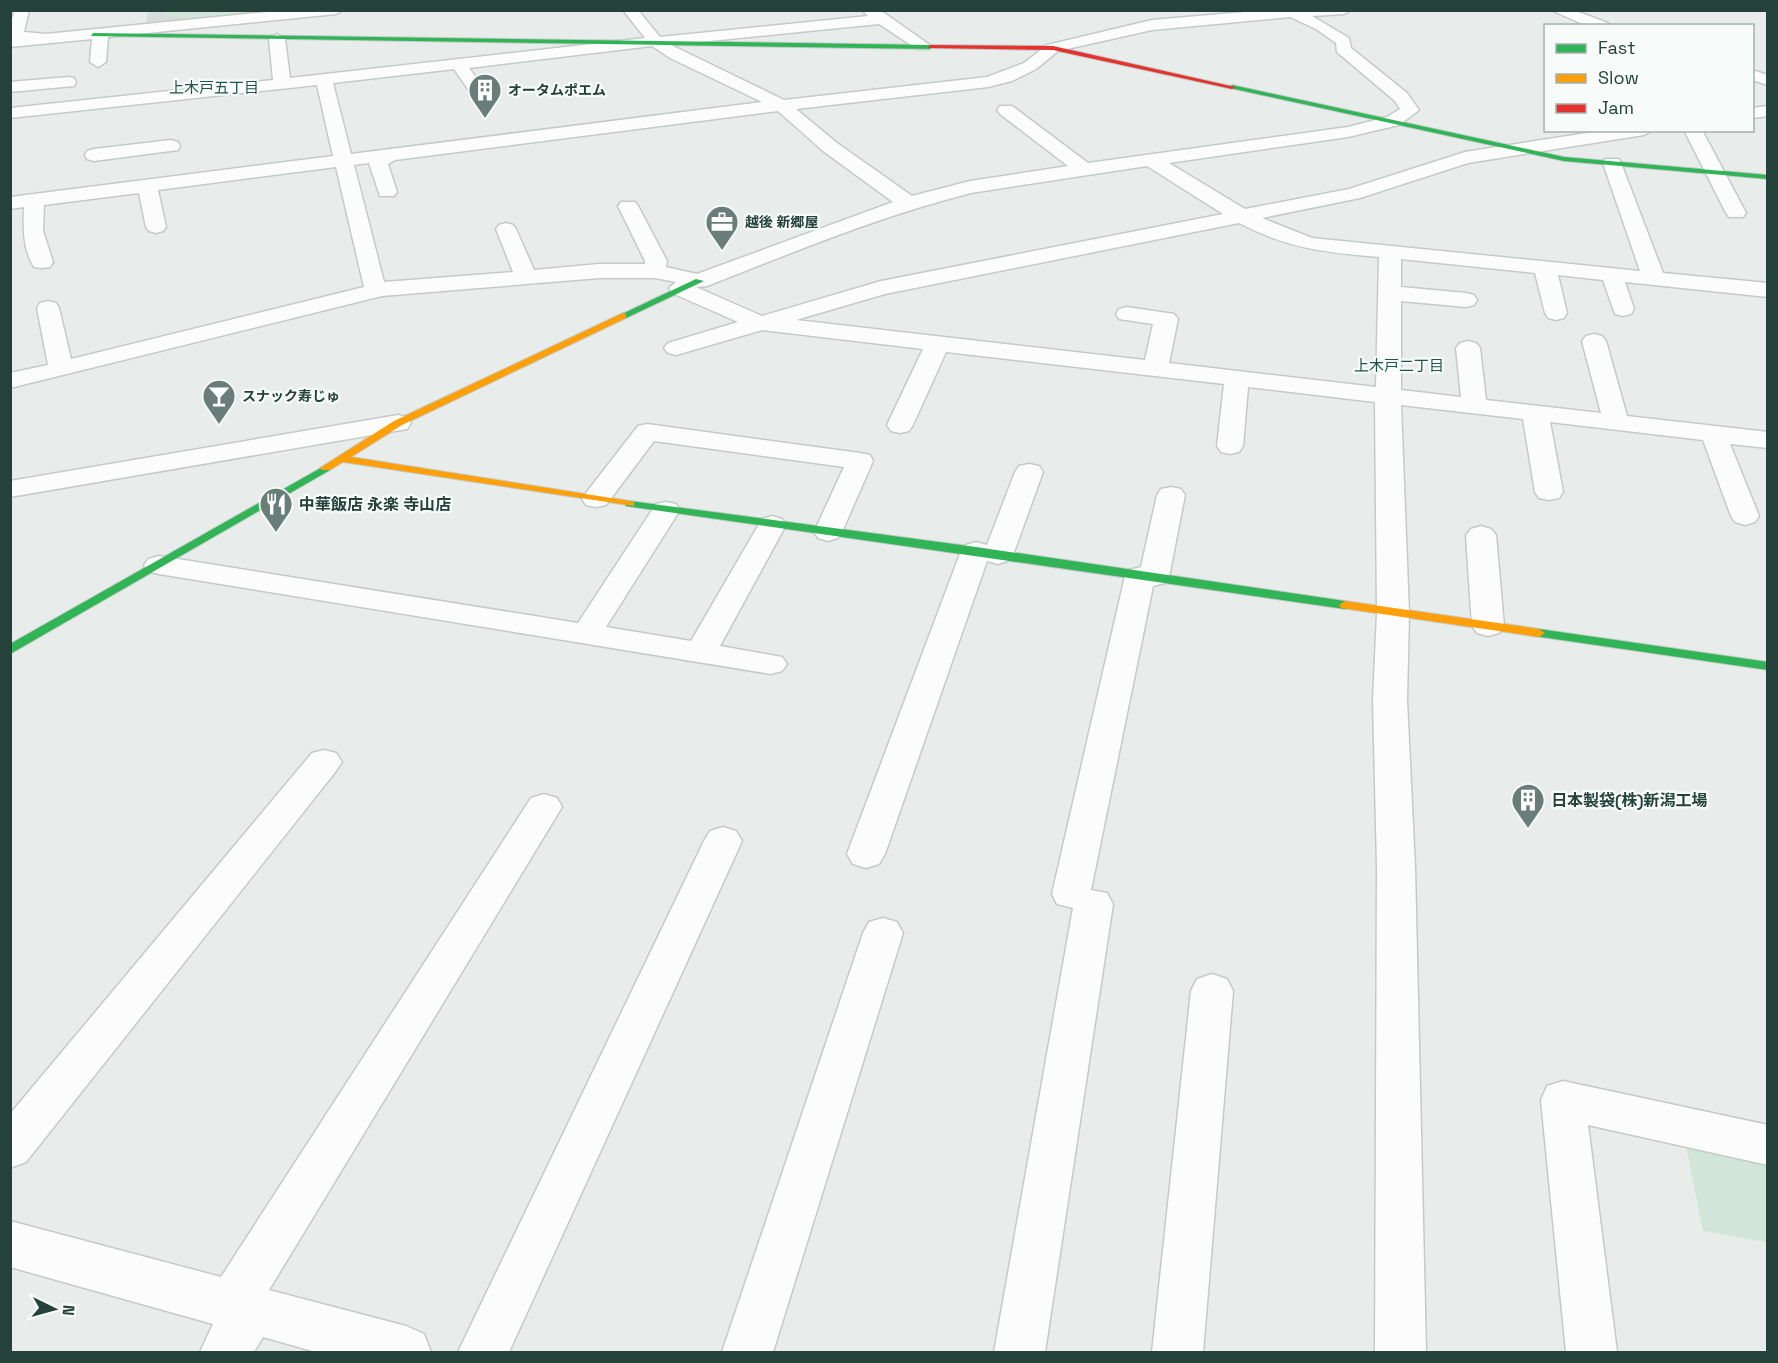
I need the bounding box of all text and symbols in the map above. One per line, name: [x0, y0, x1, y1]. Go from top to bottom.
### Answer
legend: [1544, 24, 1754, 132]
text: Fast: [1598, 36, 1635, 59]
text: Slow: [1598, 66, 1639, 89]
building icon: オータムポエム: [467, 72, 503, 119]
district label: 上木戸五丁目: [169, 78, 259, 97]
place label: オータムポエム: [508, 81, 606, 99]
text: Jam: [1598, 96, 1634, 119]
office icon: 越後 新郷屋: [704, 204, 740, 251]
place label: 越後 新郷屋: [745, 213, 819, 231]
district label: 上木戸二丁目: [1354, 356, 1444, 375]
bar icon: スナック寿じゅ: [201, 378, 237, 425]
place label: スナック寿じゅ: [242, 387, 340, 405]
restaurant icon: 中華飯店 永楽 寺山店: [258, 486, 294, 533]
place label: 中華飯店 永楽 寺山店: [299, 494, 451, 515]
building icon: 日本製袋(株)新潟工場: [1510, 782, 1546, 829]
place label: 日本製袋(株)新潟工場: [1551, 790, 1708, 811]
north arrow: [24, 1279, 84, 1339]
text: N: [58, 1304, 79, 1317]

